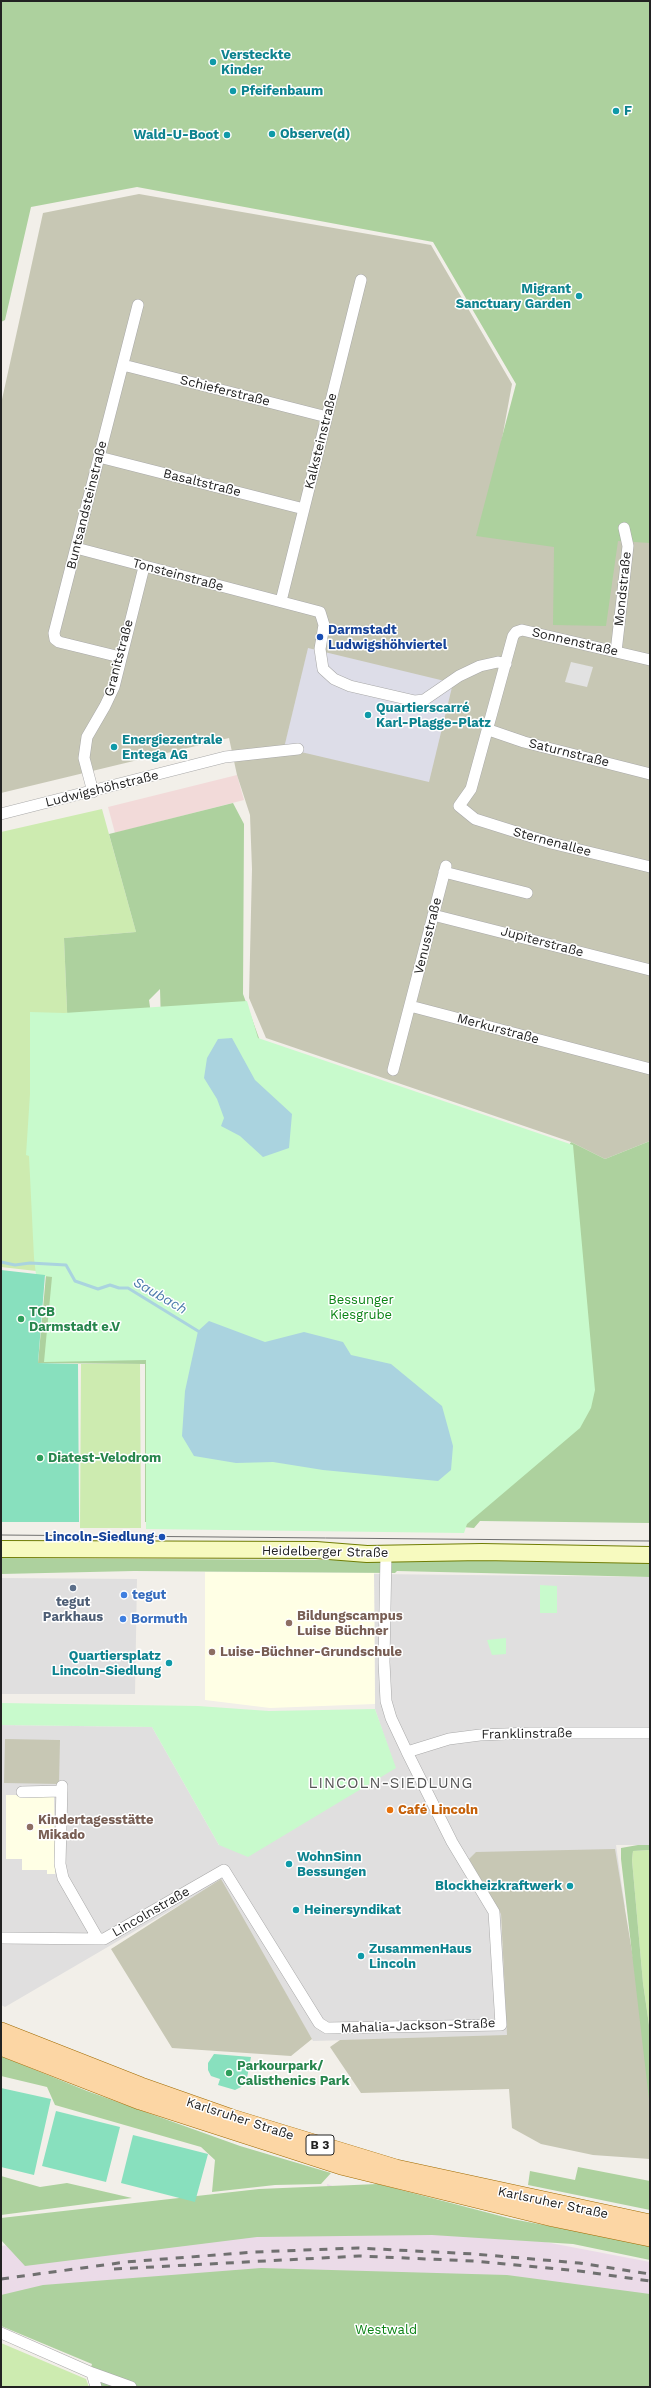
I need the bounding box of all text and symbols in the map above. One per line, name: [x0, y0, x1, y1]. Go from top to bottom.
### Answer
place label: Versteckte Kinder: [221, 47, 291, 78]
marker: Versteckte Kinder: [208, 57, 218, 67]
place label: Pfeifenbaum: [241, 83, 323, 99]
marker: Pfeifenbaum: [228, 86, 238, 96]
place label: F: [624, 103, 632, 119]
marker: F: [611, 106, 621, 116]
place label: Observe(d): [280, 126, 350, 142]
place label: Wald-U-Boot: [134, 127, 219, 143]
marker: Observe(d): [267, 129, 277, 139]
marker: Wald-U-Boot: [222, 130, 232, 140]
place label: Migrant Sanctuary Garden: [456, 281, 571, 312]
marker: Migrant Sanctuary Garden: [574, 291, 584, 301]
street label: Schieferstraße: [178, 372, 272, 410]
street label: Kalksteinstraße: [302, 391, 340, 491]
street label: Buntsandsteinstraße: [63, 439, 111, 571]
street label: Basaltstraße: [162, 466, 242, 500]
street label: Mondstraße: [611, 551, 635, 627]
street label: Tonsteinstraße: [131, 555, 225, 595]
street label: Granitstraße: [101, 618, 137, 698]
place label: Darmstadt Ludwigshöhviertel: [328, 622, 447, 653]
street label: Sonnenstraße: [530, 624, 620, 660]
marker: Darmstadt Ludwigshöhviertel: [315, 632, 325, 642]
place label: Quartierscarré Karl-Plagge-Platz: [376, 700, 491, 731]
marker: Quartierscarré Karl-Plagge-Platz: [363, 710, 373, 720]
place label: Energiezentrale Entega AG: [122, 732, 223, 763]
street label: Saturnstraße: [527, 735, 611, 771]
marker: Energiezentrale Entega AG: [109, 742, 119, 752]
street label: Ludwigshöhstraße: [44, 767, 160, 811]
street label: Sternenallee: [511, 824, 593, 860]
street label: Venusstraße: [411, 896, 445, 976]
street label: Jupiterstraße: [499, 923, 585, 961]
street label: Merkurstraße: [455, 1011, 541, 1047]
water label: Saubach: [130, 1274, 190, 1318]
park label: Bessunger Kiesgrube: [328, 1292, 394, 1323]
place label: TCB Darmstadt e.V: [29, 1304, 120, 1335]
marker: TCB Darmstadt e.V: [16, 1314, 26, 1324]
place label: Diatest-Velodrom: [48, 1450, 161, 1466]
marker: Diatest-Velodrom: [35, 1453, 45, 1463]
place label: Lincoln-Siedlung: [45, 1529, 154, 1545]
marker: Lincoln-Siedlung: [157, 1532, 167, 1542]
street label: Heidelberger Straße: [262, 1543, 388, 1561]
marker: tegut Parkhaus: [68, 1583, 78, 1593]
place label: tegut: [132, 1587, 166, 1603]
marker: tegut: [119, 1590, 129, 1600]
place label: tegut Parkhaus: [43, 1594, 103, 1625]
place label: Bildungscampus Luise Büchner: [297, 1608, 403, 1639]
place label: Bormuth: [131, 1611, 187, 1627]
marker: Bormuth: [118, 1614, 128, 1624]
marker: Bildungscampus Luise Büchner: [284, 1618, 294, 1628]
place label: Luise-Büchner-Grundschule: [220, 1644, 402, 1660]
marker: Luise-Büchner-Grundschule: [207, 1647, 217, 1657]
place label: Quartiersplatz Lincoln-Siedlung: [52, 1648, 161, 1679]
marker: Quartiersplatz Lincoln-Siedlung: [164, 1658, 174, 1668]
street label: Franklinstraße: [481, 1725, 573, 1743]
district label: LINCOLN-SIEDLUNG: [309, 1775, 473, 1793]
place label: Café Lincoln: [398, 1802, 478, 1818]
marker: Café Lincoln: [385, 1805, 395, 1815]
place label: Kindertagesstätte Mikado: [38, 1812, 153, 1843]
marker: Kindertagesstätte Mikado: [25, 1822, 35, 1832]
place label: WohnSinn Bessungen: [297, 1849, 366, 1880]
marker: WohnSinn Bessungen: [284, 1859, 294, 1869]
place label: Blockheizkraftwerk: [435, 1878, 562, 1894]
marker: Blockheizkraftwerk: [565, 1881, 575, 1891]
street label: Lincolnstraße: [110, 1884, 192, 1940]
place label: Heinersyndikat: [304, 1902, 401, 1918]
marker: Heinersyndikat: [291, 1905, 301, 1915]
place label: ZusammenHaus Lincoln: [369, 1941, 472, 1972]
marker: ZusammenHaus Lincoln: [356, 1951, 366, 1961]
street label: Mahalia-Jackson-Straße: [340, 2016, 496, 2036]
place label: Parkourpark/ Calisthenics Park: [237, 2058, 350, 2089]
marker: Parkourpark/ Calisthenics Park: [224, 2068, 234, 2078]
street label: Karlsruher Straße: [184, 2094, 296, 2144]
road number: B 3: [306, 2135, 334, 2155]
street label: Karlsruher Straße: [496, 2184, 610, 2222]
park label: Westwald: [355, 2322, 417, 2338]

